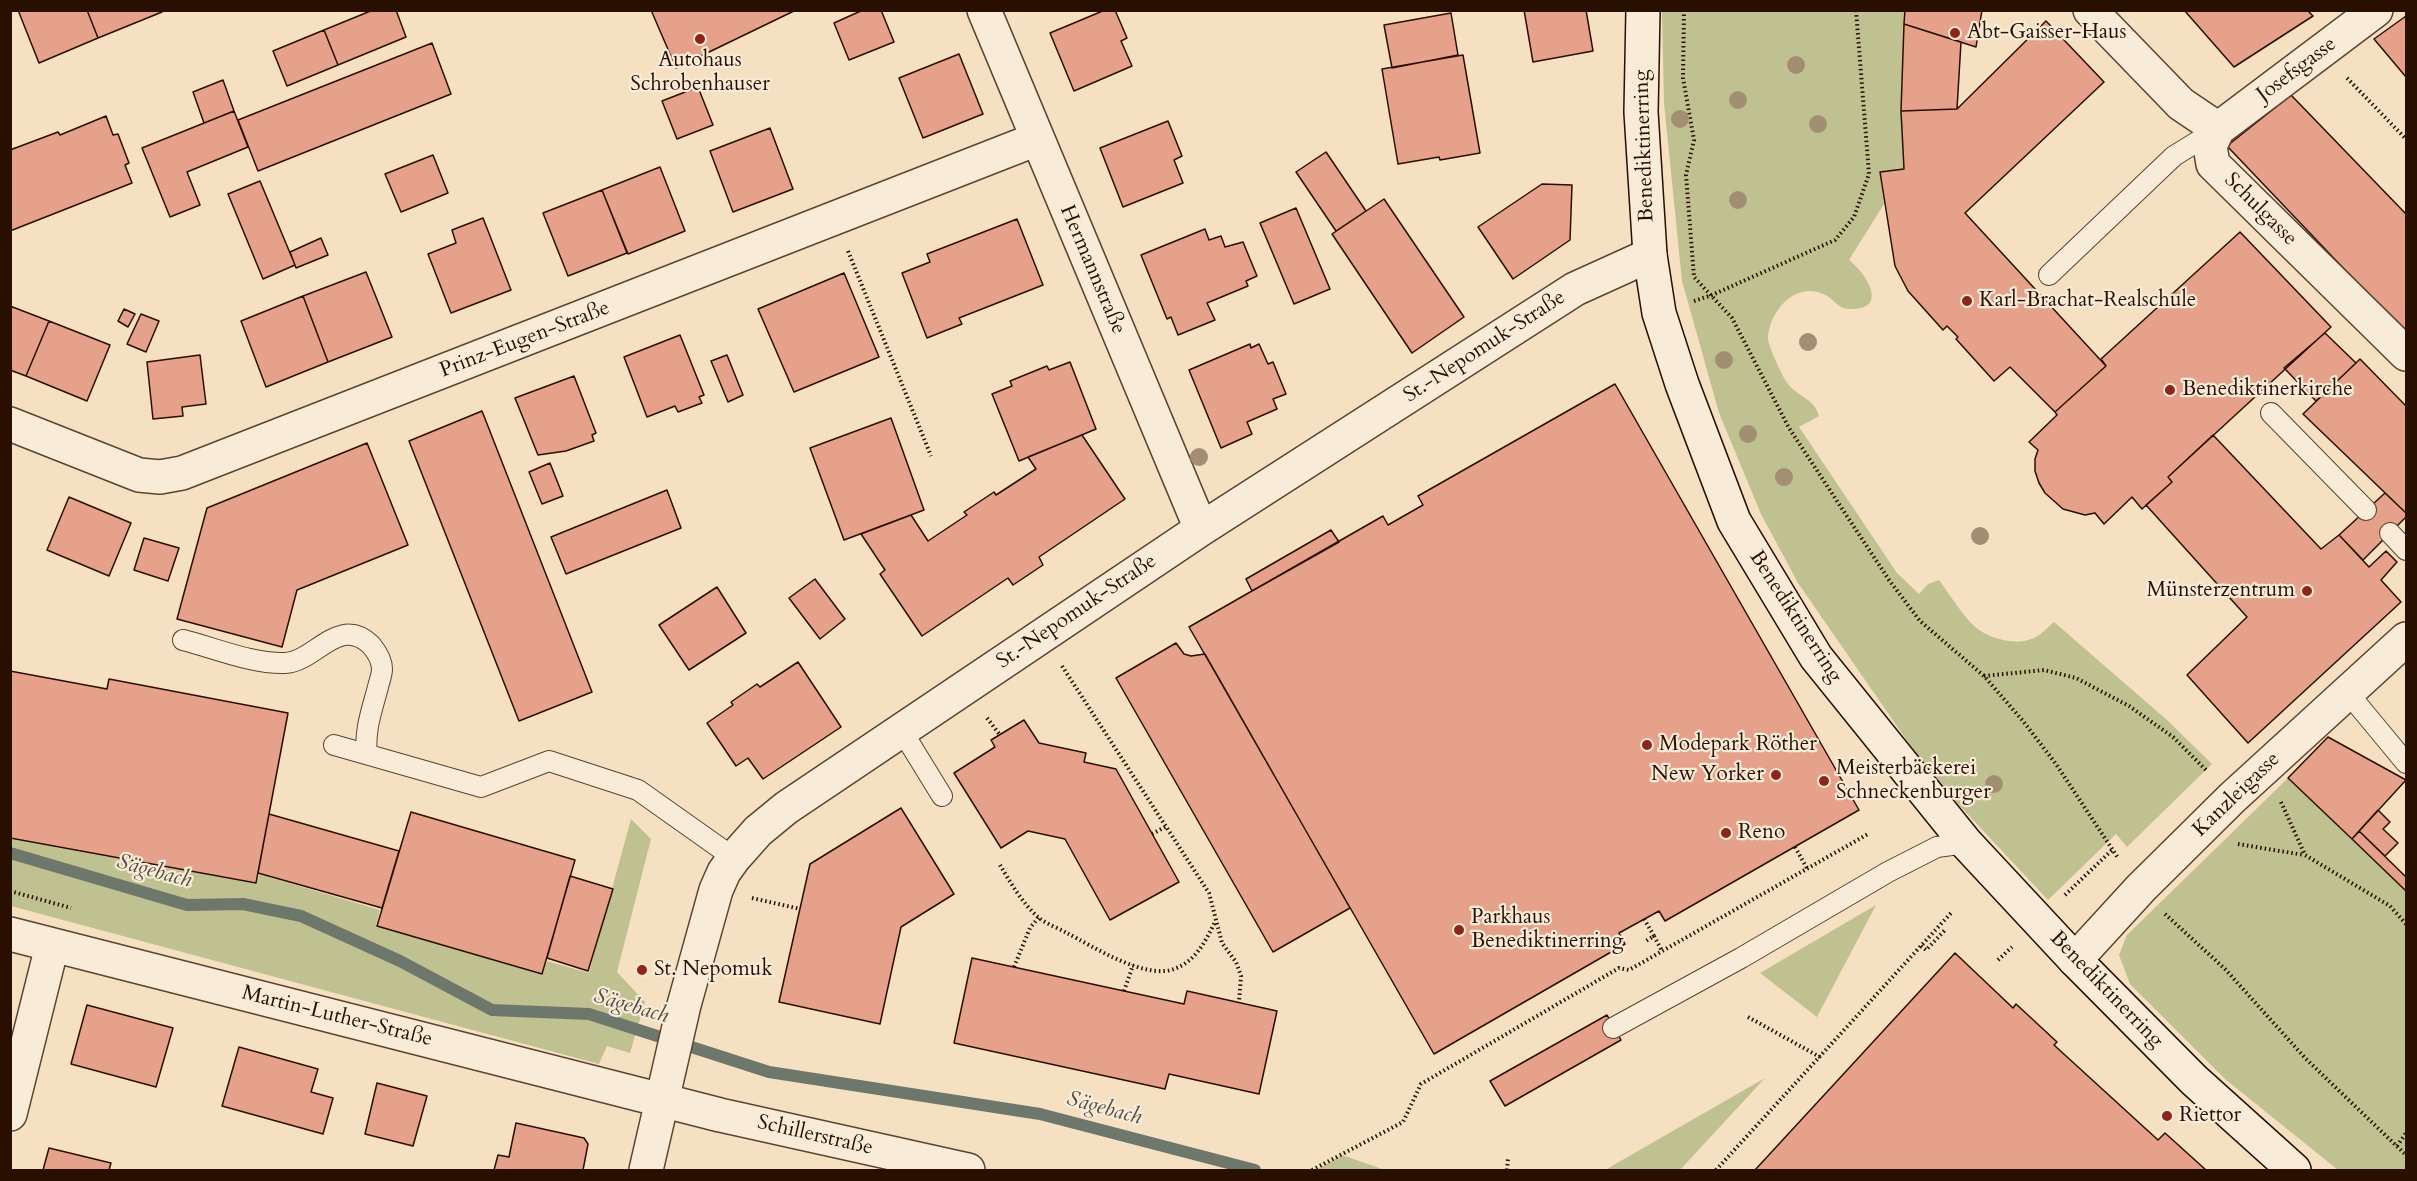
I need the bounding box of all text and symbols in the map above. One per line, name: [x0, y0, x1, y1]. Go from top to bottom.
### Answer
place label: Abt-Gaisser-Haus: [1967, 20, 2127, 46]
marker: Abt-Gaisser-Haus: [1948, 26, 1962, 40]
marker: Autohaus Schrobenhauser: [693, 32, 707, 46]
street label: Josefsgasse: [2252, 32, 2342, 108]
place label: Autohaus Schrobenhauser: [630, 48, 770, 98]
street label: Benediktinerring: [1630, 69, 1660, 223]
street label: Schulgasse: [2218, 168, 2302, 252]
street label: Hermannstraße: [1053, 202, 1131, 338]
street label: St.-Nepomuk-Straße: [1399, 285, 1571, 409]
place label: Karl-Brachat-Realschule: [1979, 288, 2196, 314]
marker: Karl-Brachat-Realschule: [1960, 294, 1974, 308]
street label: Prinz-Eugen-Straße: [437, 296, 613, 384]
place label: Benediktinerkirche: [2182, 377, 2353, 403]
marker: Benediktinerkirche: [2163, 383, 2177, 397]
street label: Benediktinerring: [1743, 546, 1847, 688]
street label: St.-Nepomuk-Straße: [992, 549, 1162, 675]
place label: Münsterzentrum: [2146, 578, 2295, 604]
marker: Münsterzentrum: [2300, 584, 2314, 598]
place label: Modepark Röther: [1659, 732, 1817, 758]
marker: Modepark Röther: [1640, 738, 1654, 752]
street label: Kanzleigasse: [2188, 747, 2286, 843]
place label: Meisterbäckerei Schneckenburger: [1836, 756, 1991, 806]
place label: New Yorker: [1651, 762, 1764, 788]
marker: New Yorker: [1769, 768, 1783, 782]
marker: Meisterbäckerei Schneckenburger: [1817, 774, 1831, 788]
place label: Reno: [1738, 820, 1785, 846]
marker: Reno: [1719, 826, 1733, 840]
water label: Sägebach: [114, 849, 194, 895]
place label: Parkhaus Benediktinerring: [1471, 905, 1624, 955]
marker: Parkhaus Benediktinerring: [1452, 923, 1466, 937]
street label: Benediktinerring: [2044, 926, 2168, 1054]
place label: St. Nepomuk: [654, 957, 773, 983]
marker: St. Nepomuk: [635, 963, 649, 977]
street label: Martin-Luther-Straße: [239, 981, 435, 1053]
water label: Sägebach: [591, 984, 671, 1030]
water label: Sägebach: [1064, 1086, 1144, 1132]
place label: Riettor: [2179, 1103, 2241, 1129]
marker: Riettor: [2160, 1109, 2174, 1123]
street label: Schillerstraße: [755, 1110, 875, 1162]

